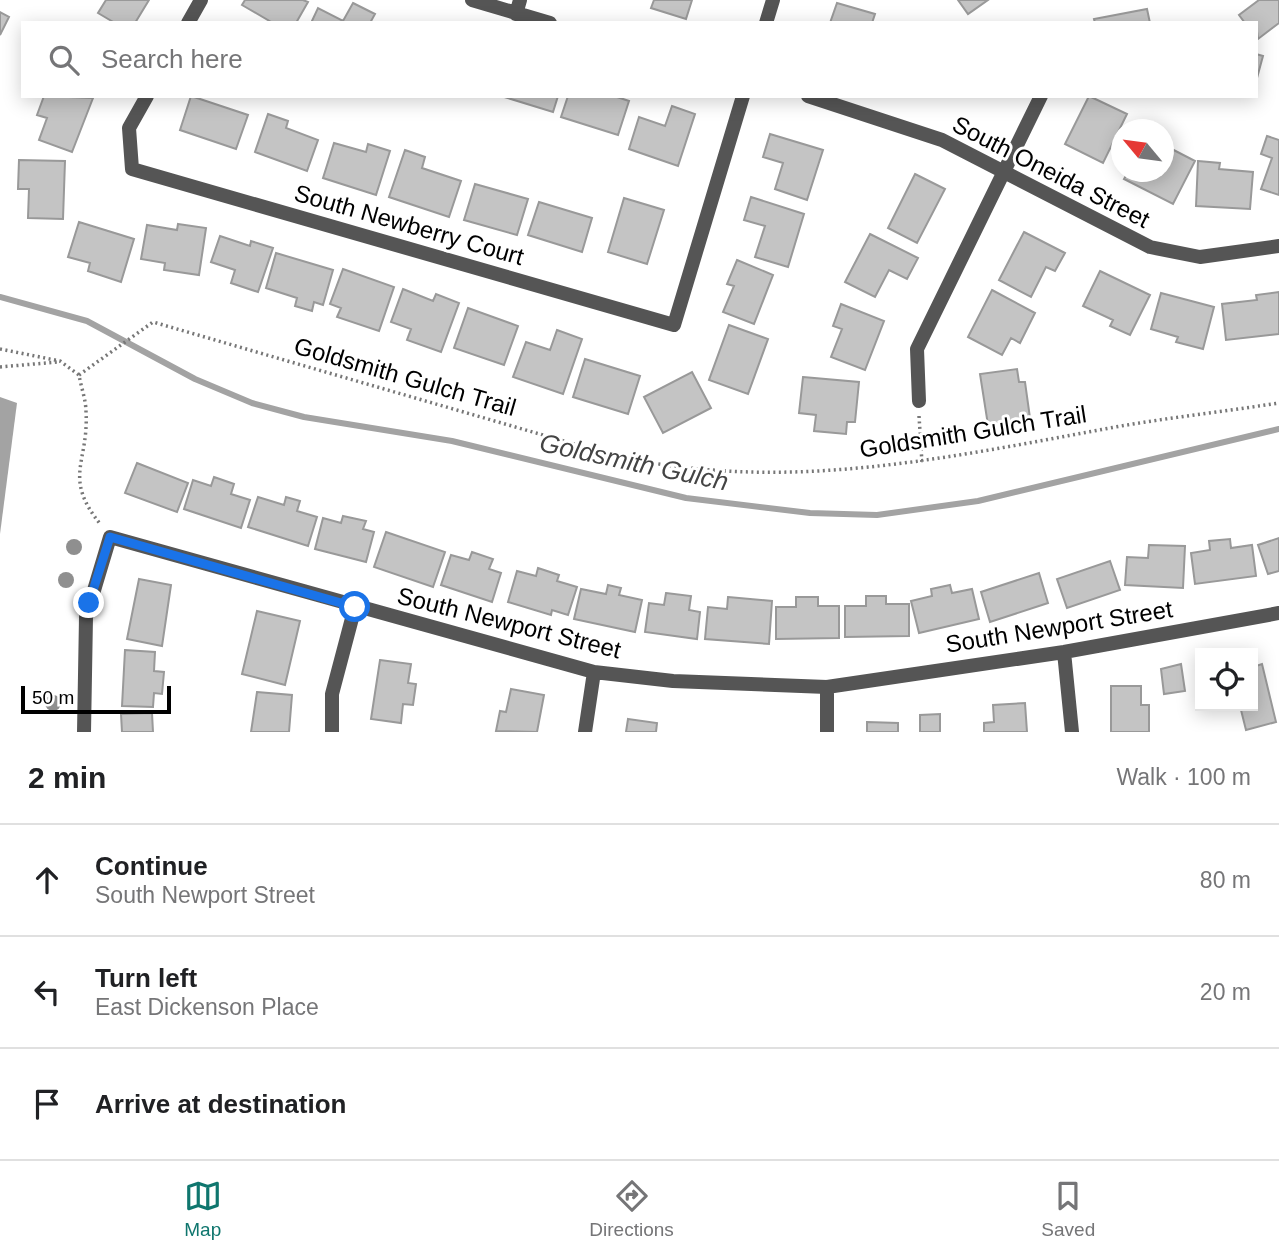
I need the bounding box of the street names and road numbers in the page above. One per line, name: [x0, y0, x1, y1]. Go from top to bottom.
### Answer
street label: South Oneida Street: [948, 110, 1155, 233]
street label: South Newberry Court: [291, 179, 527, 270]
street label: Goldsmith Gulch Trail: [291, 332, 519, 421]
street label: Goldsmith Gulch Trail: [858, 400, 1088, 463]
street label: South Newport Street: [395, 582, 624, 663]
street label: South Newport Street: [943, 595, 1175, 658]

